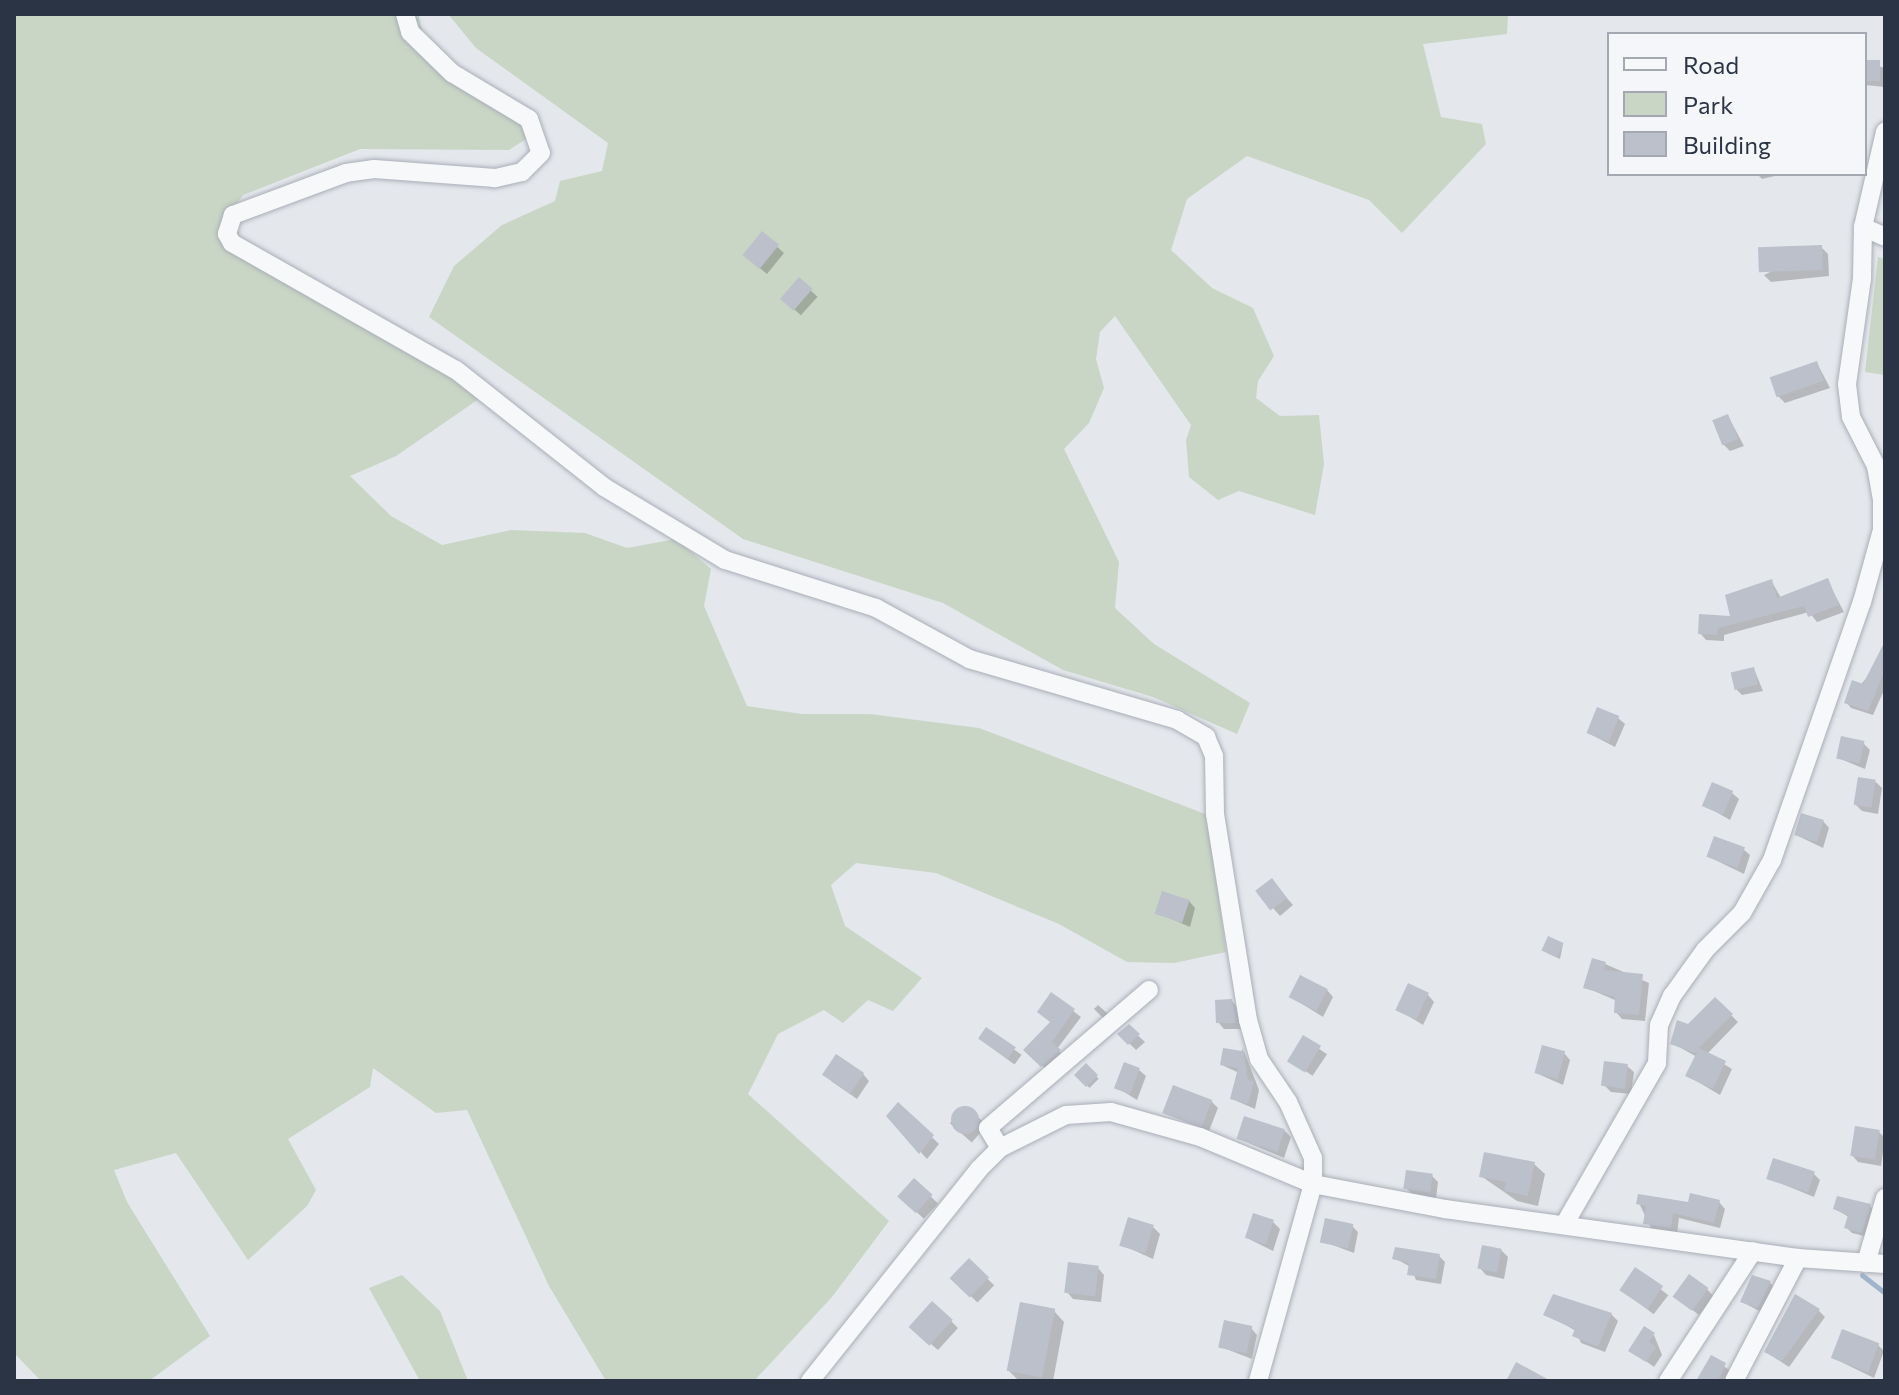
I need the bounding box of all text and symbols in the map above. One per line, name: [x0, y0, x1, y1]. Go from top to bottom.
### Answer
legend: [1607, 32, 1867, 176]
text: Road: [1683, 50, 1739, 79]
text: Park: [1683, 90, 1733, 119]
text: Building: [1683, 130, 1771, 159]

